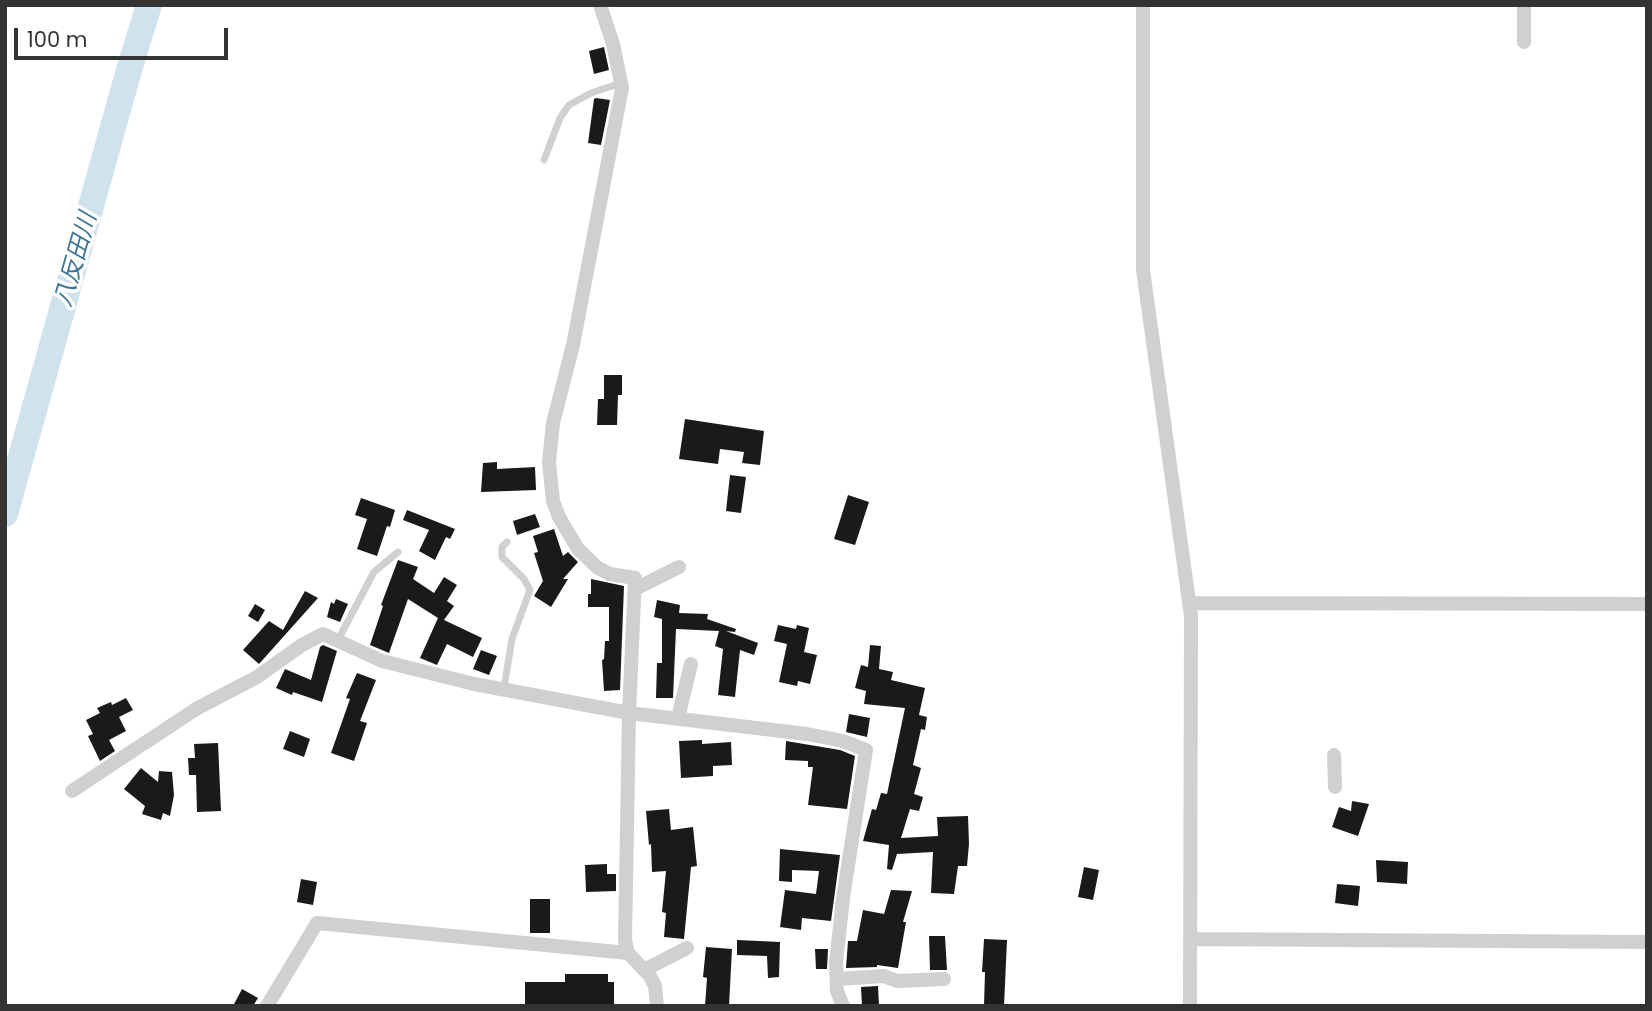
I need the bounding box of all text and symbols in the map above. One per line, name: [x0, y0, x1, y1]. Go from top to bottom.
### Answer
scale bar: [18, 14, 231, 58]
text: 100 m: [27, 25, 87, 54]
water label: 八反田川: [50, 210, 104, 310]

